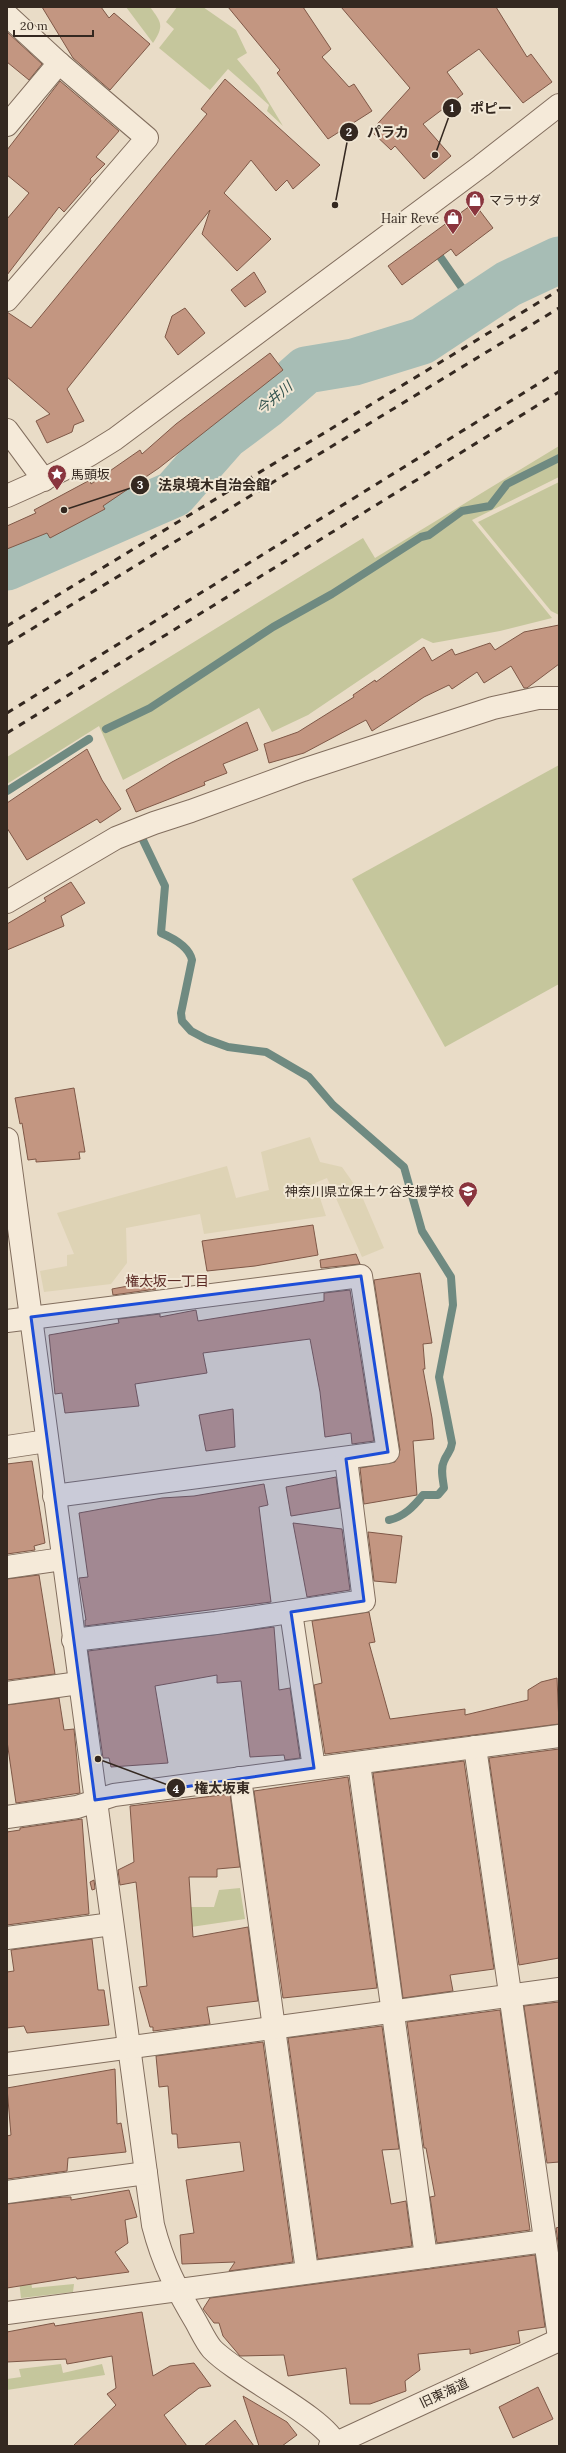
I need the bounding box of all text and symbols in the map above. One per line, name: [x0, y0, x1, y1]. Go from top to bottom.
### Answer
scale bar: [14, 12, 93, 38]
text: 20 m: [20, 18, 48, 33]
callout: ポピー: [442, 95, 520, 121]
text: ポピー: [470, 99, 512, 117]
text: 1: [450, 100, 455, 115]
callout: パラカ: [339, 119, 417, 145]
text: パラカ: [367, 123, 409, 141]
text: 2: [346, 124, 352, 139]
shop icon: マラサダ: [464, 189, 486, 217]
place label: マラサダ: [489, 192, 541, 209]
shop icon: Hair Reve: [442, 207, 464, 235]
place label: Hair Reve: [381, 210, 439, 227]
water label: 今井川: [252, 376, 297, 418]
place icon: 馬頭坂: [46, 463, 68, 491]
place label: 馬頭坂: [71, 466, 110, 483]
callout: 法泉境木自治会館: [130, 472, 278, 498]
text: 法泉境木自治会館: [158, 476, 270, 494]
text: 3: [137, 477, 144, 492]
school or university icon: 神奈川県立保土ケ谷支援学校: [457, 1180, 479, 1208]
place label: 神奈川県立保土ケ谷支援学校: [285, 1183, 454, 1200]
district label: 権太坂一丁目: [125, 1272, 209, 1290]
callout: 権太坂東: [166, 1775, 258, 1801]
text: 権太坂東: [194, 1779, 250, 1797]
text: 4: [173, 1781, 180, 1796]
street label: 旧東海道: [417, 2374, 471, 2412]

